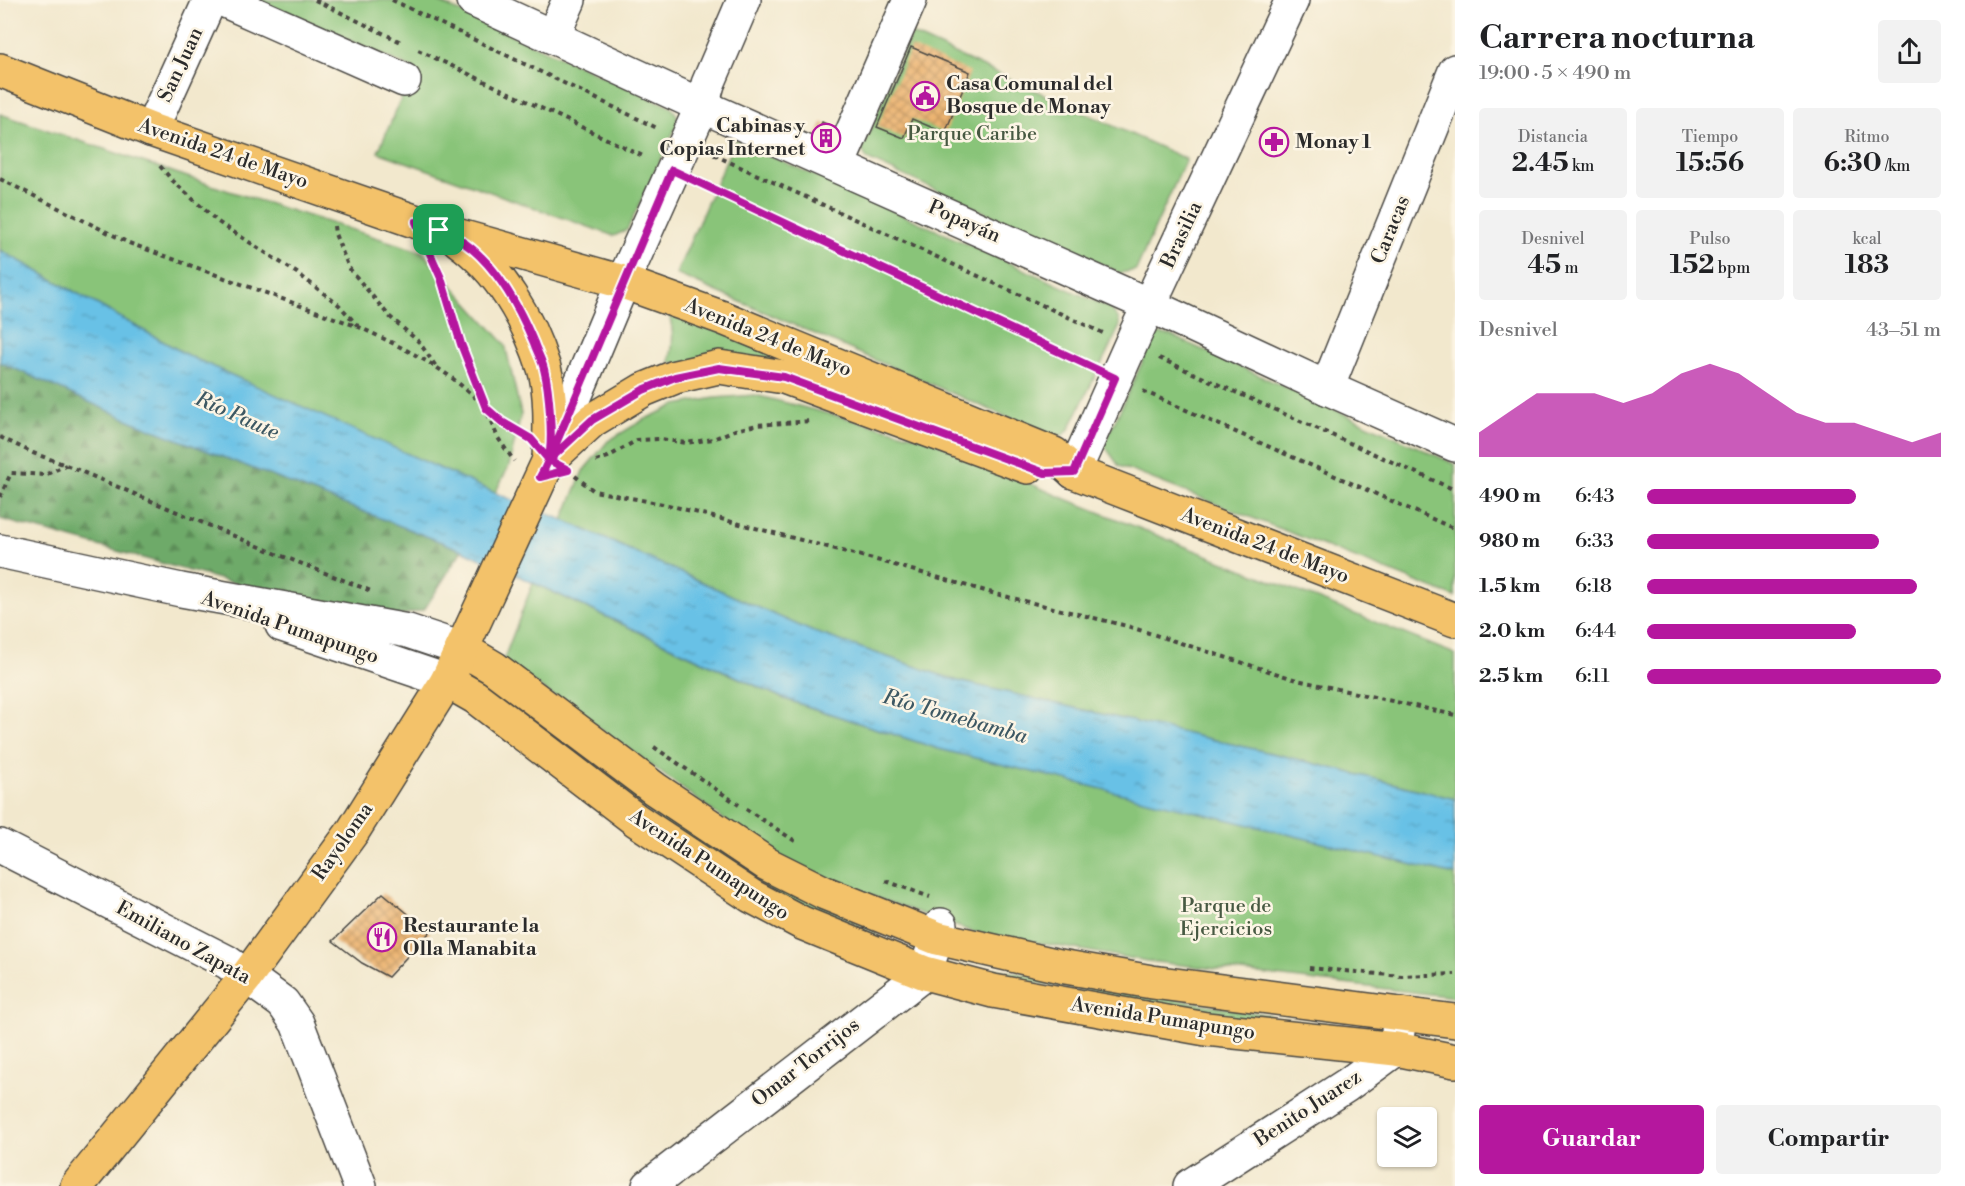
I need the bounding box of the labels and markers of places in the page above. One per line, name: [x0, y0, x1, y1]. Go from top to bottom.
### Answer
place label: Casa Comunal del Bosque de Monay: [946, 72, 1113, 120]
public building icon: Casa Comunal del Bosque de Monay: [909, 80, 941, 112]
place label: Cabinas y Copias Internet: [659, 114, 806, 162]
building icon: Cabinas y Copias Internet: [810, 122, 842, 154]
pharmacy icon: Monay 1: [1258, 126, 1290, 158]
place label: Monay 1: [1295, 130, 1372, 155]
pin: [413, 204, 464, 255]
place label: Restaurante la Olla Manabita: [403, 914, 539, 962]
restaurant icon: Restaurante la Olla Manabita: [366, 921, 398, 953]

